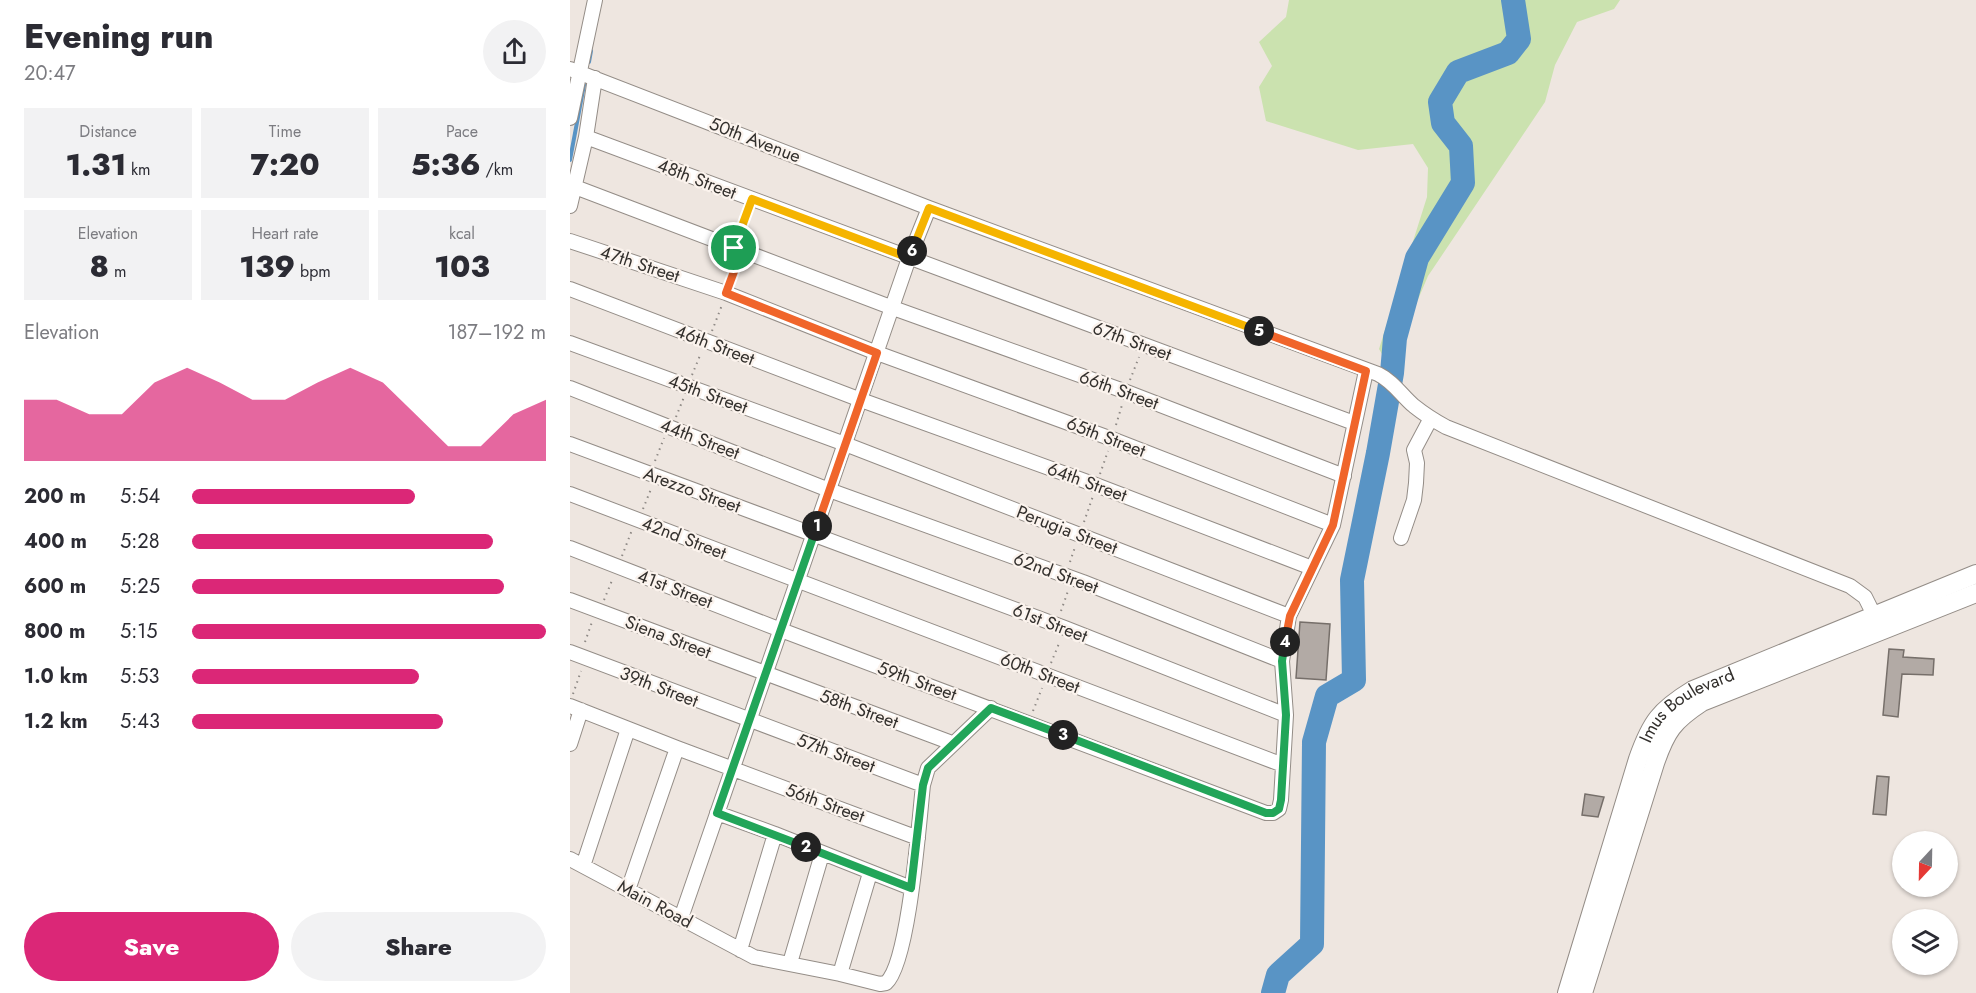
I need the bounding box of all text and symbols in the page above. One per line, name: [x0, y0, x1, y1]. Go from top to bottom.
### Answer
text: Evening run: [24, 13, 214, 60]
button: share: [483, 20, 546, 83]
text: 20:47: [24, 59, 76, 88]
street label: 50th Avenue: [705, 111, 805, 169]
text: Distance: [79, 120, 137, 143]
text: Time: [269, 120, 301, 143]
text: Pace: [446, 120, 478, 143]
text: 1.31: [65, 143, 126, 186]
text: 7:20: [250, 143, 320, 186]
text: 5:36: [411, 143, 481, 186]
street label: 48th Street: [654, 152, 741, 206]
text: km: [126, 158, 151, 181]
text: /km: [481, 158, 513, 181]
text: Elevation: [78, 222, 138, 245]
text: Heart rate: [252, 222, 318, 245]
text: kcal: [449, 222, 475, 245]
pin: [708, 222, 759, 273]
icon: arrive: [717, 231, 750, 264]
pin: 6: [897, 236, 927, 266]
street label: 47th Street: [597, 239, 684, 289]
text: 6: [907, 239, 917, 262]
text: 8: [90, 245, 109, 288]
text: 139: [239, 245, 295, 288]
text: 103: [434, 245, 490, 288]
text: m: [109, 260, 126, 283]
text: bpm: [295, 260, 331, 283]
street label: 67th Street: [1089, 315, 1176, 367]
pin: 5: [1244, 316, 1274, 346]
text: Elevation: [24, 318, 99, 347]
text: 187–192 m: [448, 318, 546, 347]
street label: 46th Street: [672, 318, 759, 372]
text: 5: [1254, 319, 1264, 342]
street label: 66th Street: [1076, 364, 1163, 417]
street label: 45th Street: [665, 368, 752, 421]
street label: 65th Street: [1063, 410, 1150, 464]
street label: 44th Street: [657, 412, 744, 466]
street label: 64th Street: [1044, 456, 1131, 509]
street label: Arezzo Street: [640, 460, 745, 520]
text: 200 m: [24, 482, 86, 511]
text: 5:54: [120, 482, 160, 511]
street label: Perugia Street: [1013, 499, 1122, 561]
street label: 42nd Street: [638, 510, 731, 566]
pin: 1: [802, 511, 832, 541]
text: 1: [813, 514, 821, 537]
text: 400 m: [24, 527, 87, 556]
text: 5:28: [120, 527, 160, 556]
street label: 62nd Street: [1010, 546, 1103, 601]
street label: 41st Street: [634, 563, 717, 615]
text: 600 m: [24, 572, 86, 601]
text: 5:25: [120, 572, 160, 601]
street label: 61st Street: [1009, 597, 1092, 649]
street label: Siena Street: [621, 609, 715, 666]
text: 800 m: [24, 617, 85, 646]
text: 5:15: [120, 617, 158, 646]
pin: 4: [1270, 627, 1300, 657]
text: 4: [1279, 630, 1291, 653]
street label: 60th Street: [996, 646, 1084, 700]
street label: 59th Street: [874, 655, 961, 708]
street label: 39th Street: [616, 660, 703, 714]
street label: Imus Boulevard: [1633, 661, 1738, 747]
text: 1.0 km: [24, 662, 88, 691]
text: 5:53: [120, 662, 159, 691]
street label: 58th Street: [816, 683, 903, 735]
text: 1.2 km: [24, 707, 88, 736]
text: 5:43: [120, 707, 160, 736]
pin: 3: [1048, 720, 1078, 750]
text: 3: [1058, 723, 1068, 746]
street label: 57th Street: [793, 727, 879, 779]
street label: 56th Street: [782, 777, 869, 830]
north arrow: [1892, 831, 1958, 897]
map controls: [1892, 831, 1958, 975]
pin: 2: [791, 832, 821, 862]
text: 2: [801, 835, 811, 858]
street label: Main Road: [613, 873, 697, 935]
button: layers: [1892, 909, 1958, 975]
button: Save: [24, 912, 279, 981]
button: Share: [291, 912, 546, 981]

